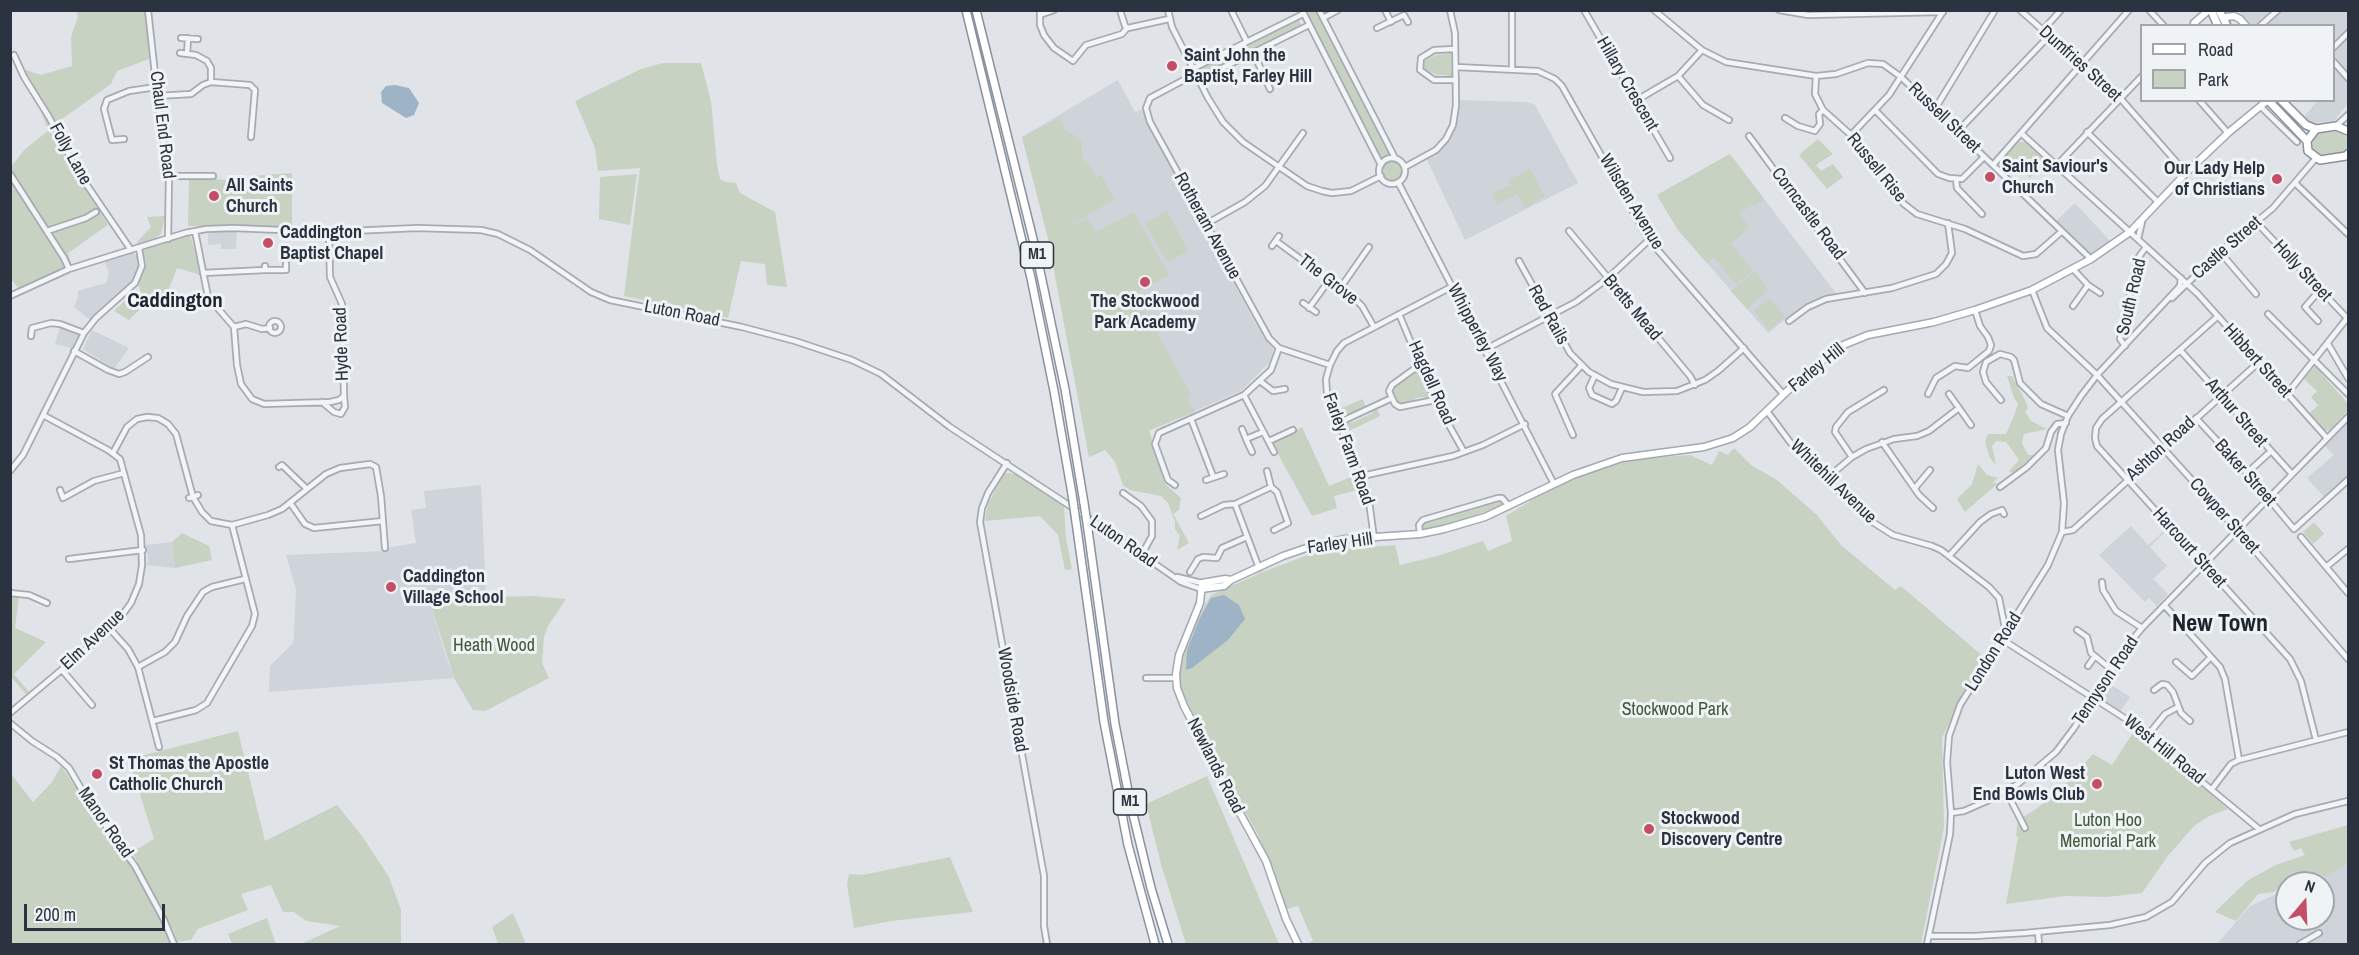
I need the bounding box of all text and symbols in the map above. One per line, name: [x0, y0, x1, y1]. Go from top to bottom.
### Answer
street label: Dumfries Street: [2034, 21, 2126, 107]
legend: [2140, 24, 2335, 102]
street label: Hillary Crescent: [1591, 33, 1663, 135]
text: Road: [2198, 37, 2233, 62]
place label: Saint John the Baptist, Farley Hill: [1184, 45, 1312, 88]
marker: Saint John the Baptist, Farley Hill: [1165, 59, 1179, 73]
text: Park: [2198, 67, 2228, 92]
street label: Chaul End Road: [145, 70, 179, 180]
street label: Russell Street: [1903, 78, 1985, 158]
street label: Folly Lane: [44, 119, 96, 189]
street label: Russell Rise: [1842, 129, 1910, 207]
street label: Wilsden Avenue: [1594, 150, 1668, 254]
place label: Saint Saviour's Church: [2002, 156, 2108, 198]
place label: Our Lady Help of Christians: [2164, 158, 2265, 201]
street label: Corncastle Road: [1766, 164, 1850, 264]
street label: Rotheram Avenue: [1169, 169, 1245, 283]
marker: Saint Saviour's Church: [1983, 170, 1997, 184]
marker: Our Lady Help of Christians: [2270, 172, 2284, 186]
place label: All Saints Church: [226, 175, 293, 218]
marker: All Saints Church: [207, 189, 221, 203]
street label: Castle Street: [2188, 212, 2266, 284]
place label: Caddington Baptist Chapel: [280, 222, 383, 264]
marker: Caddington Baptist Chapel: [261, 236, 275, 250]
street label: Holly Street: [2268, 236, 2336, 306]
road number: M1: [1020, 242, 1054, 268]
street label: The Grove: [1294, 250, 1362, 310]
street label: South Road: [2113, 257, 2151, 337]
street label: Bretts Mead: [1598, 271, 1666, 345]
marker: The Stockwood Park Academy: [1138, 275, 1152, 289]
street label: Whipperley Way: [1442, 280, 1512, 386]
street label: Red Rails: [1523, 281, 1573, 349]
district label: Caddington: [127, 288, 223, 314]
place label: The Stockwood Park Academy: [1090, 291, 1200, 334]
street label: Luton Road: [642, 296, 722, 332]
street label: Hyde Road: [330, 307, 354, 381]
street label: Hibbert Street: [2218, 320, 2296, 402]
street label: Hagdell Road: [1403, 338, 1459, 428]
street label: Farley Hill: [1785, 339, 1849, 397]
street label: Arthur Street: [2200, 374, 2272, 452]
street label: Farley Farm Road: [1318, 390, 1378, 508]
street label: Ashton Road: [2122, 412, 2200, 486]
street label: Baker Street: [2210, 435, 2280, 511]
street label: Whitehill Avenue: [1785, 436, 1881, 528]
street label: Cowper Street: [2184, 474, 2264, 558]
street label: Harcourt Street: [2147, 504, 2231, 592]
street label: Luton Road: [1086, 511, 1160, 573]
street label: Farley Hill: [1306, 529, 1374, 559]
place label: Caddington Village School: [403, 566, 504, 608]
marker: Caddington Village School: [384, 580, 398, 594]
street label: Elm Avenue: [57, 605, 129, 675]
street label: London Road: [1961, 609, 2027, 695]
district label: New Town: [2172, 611, 2268, 639]
street label: Tennyson Road: [2068, 632, 2144, 730]
park label: Heath Wood: [453, 635, 535, 657]
street label: Woodside Road: [992, 646, 1032, 754]
park label: Stockwood Park: [1622, 699, 1728, 721]
street label: West Hill Road: [2119, 711, 2209, 789]
street label: Newlands Road: [1182, 715, 1248, 817]
place label: St Thomas the Apostle Catholic Church: [109, 753, 269, 795]
place label: Luton West End Bowls Club: [1973, 763, 2085, 806]
marker: St Thomas the Apostle Catholic Church: [90, 767, 104, 781]
marker: Luton West End Bowls Club: [2090, 777, 2104, 791]
street label: Manor Road: [73, 784, 137, 862]
road number: M1: [1114, 789, 1146, 815]
place label: Stockwood Discovery Centre: [1661, 808, 1782, 850]
park label: Luton Hoo Memorial Park: [2060, 810, 2156, 852]
marker: Stockwood Discovery Centre: [1642, 822, 1656, 836]
north arrow: [2275, 871, 2335, 931]
text: N: [2302, 874, 2318, 898]
scale bar: [27, 892, 168, 930]
text: 200 m: [35, 902, 76, 927]

